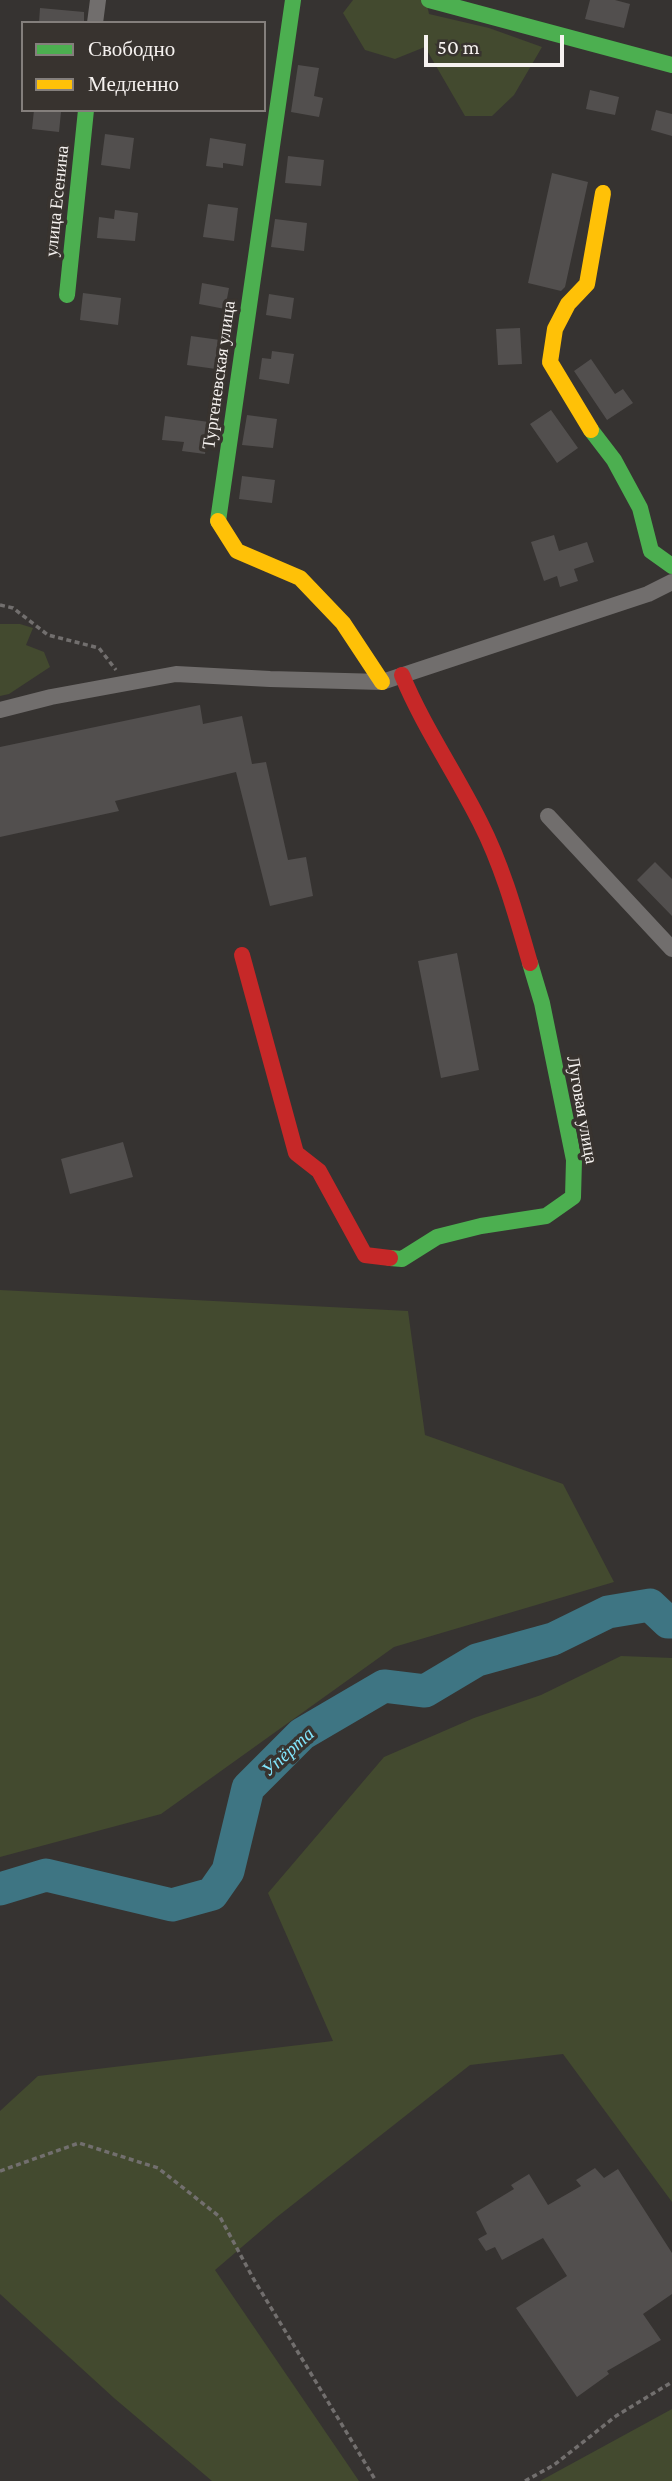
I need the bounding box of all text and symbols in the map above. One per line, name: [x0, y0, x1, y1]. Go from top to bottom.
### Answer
legend: [21, 21, 266, 112]
scale bar: [427, 21, 567, 65]
text: 50 m: [437, 35, 480, 59]
text: Свободно: [88, 37, 175, 61]
text: Медленно: [88, 72, 179, 96]
street label: улица Есенина: [40, 144, 74, 258]
street label: Тургеневская улица: [198, 299, 240, 451]
street label: Луговая улица: [562, 1054, 602, 1166]
water label: Упёрта: [257, 1722, 319, 1782]

